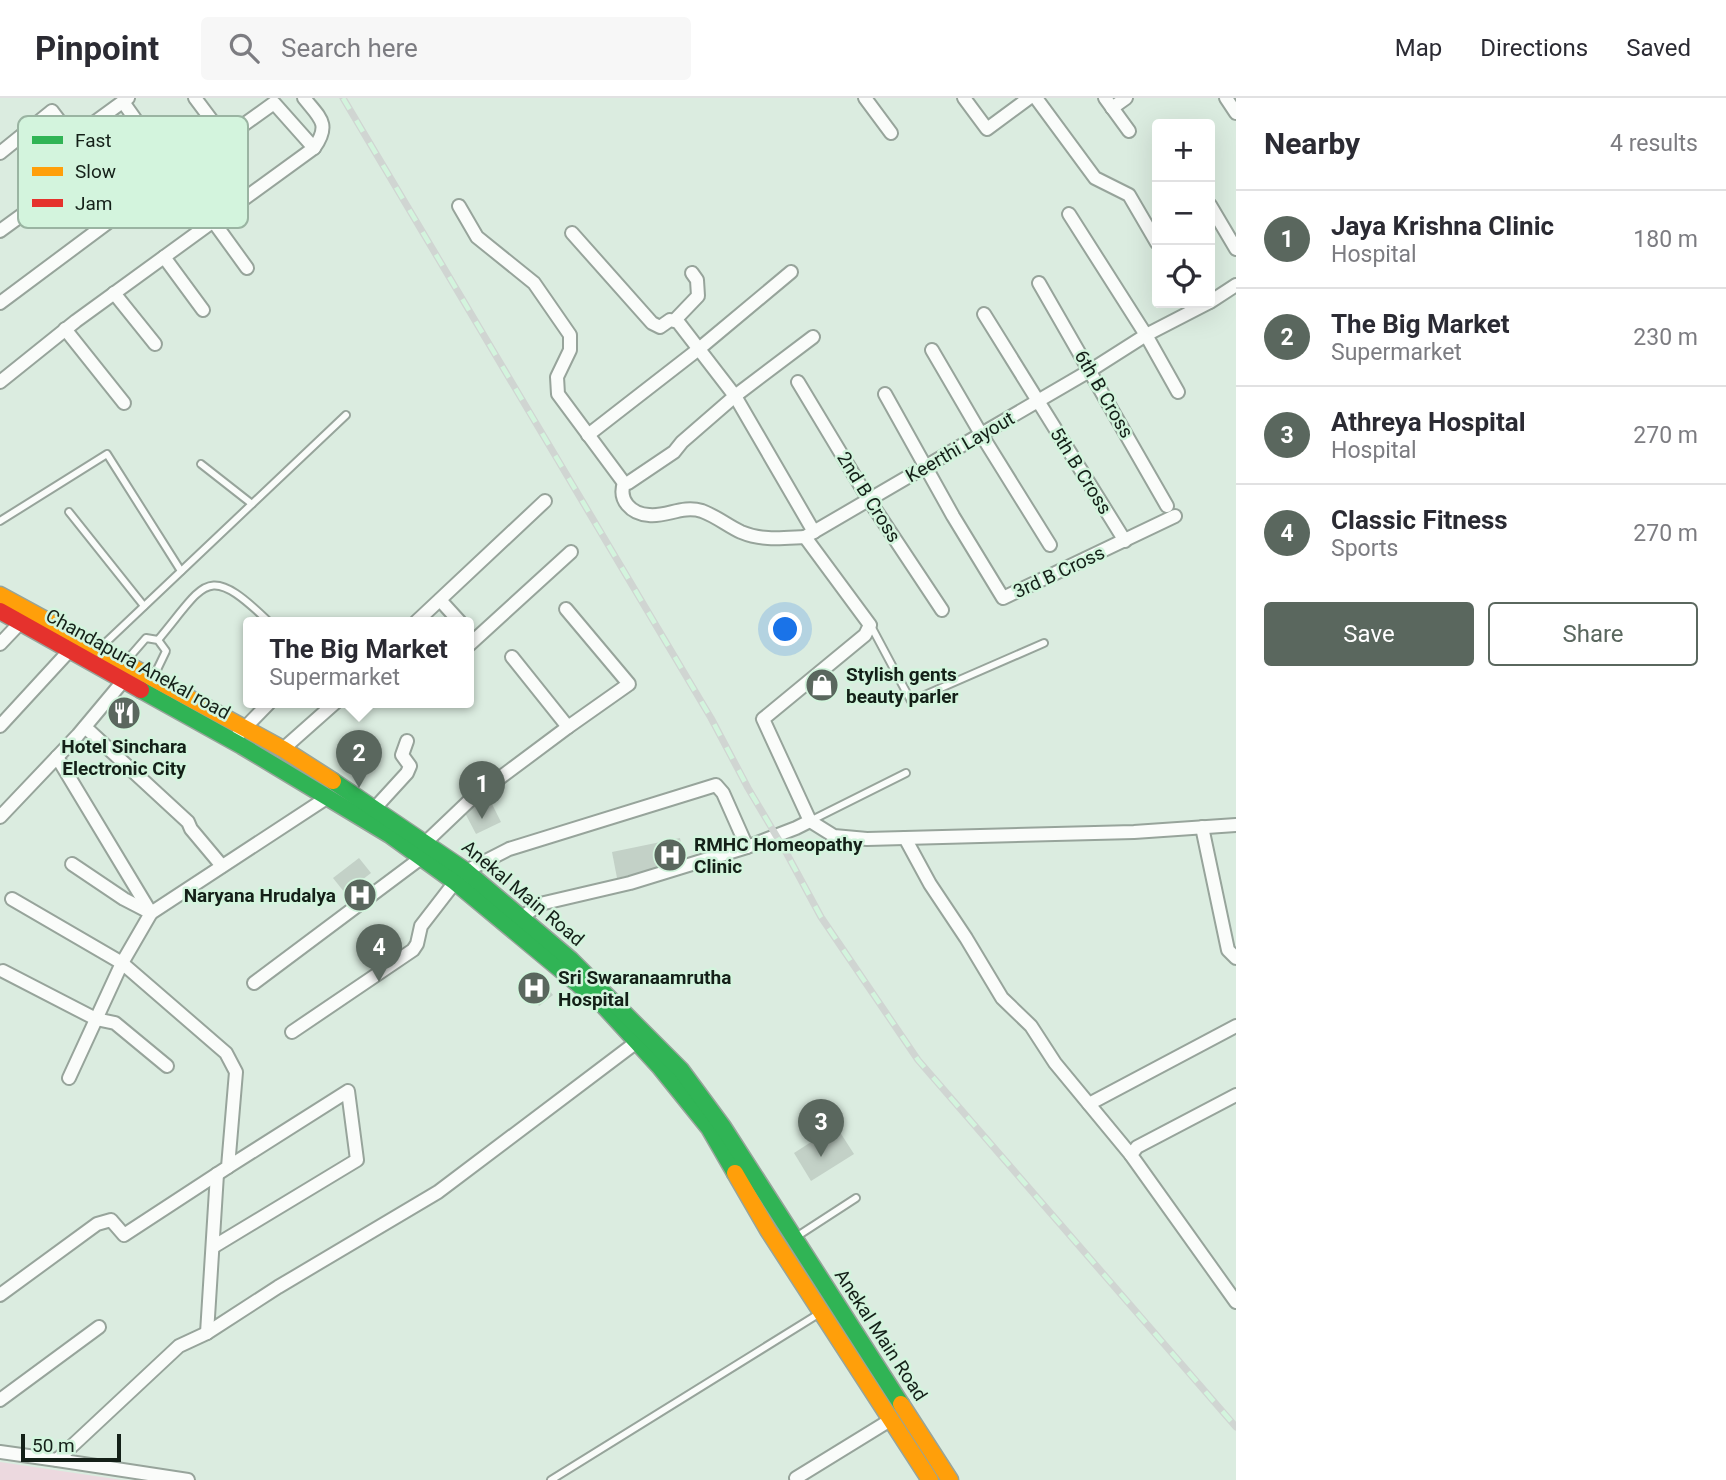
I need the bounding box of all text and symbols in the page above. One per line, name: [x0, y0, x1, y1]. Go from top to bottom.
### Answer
search box: [201, 17, 691, 80]
text: Pinpoint: [35, 29, 159, 68]
icon: search: [225, 29, 263, 67]
text: Search here: [281, 33, 418, 63]
text: Map: [1395, 34, 1442, 62]
text: Directions: [1480, 34, 1588, 62]
text: Saved: [1626, 34, 1691, 62]
legend: [18, 116, 248, 228]
map controls: [1152, 119, 1215, 308]
button: +: [1152, 119, 1215, 182]
text: Nearby: [1264, 126, 1360, 161]
text: Fast: [75, 129, 112, 152]
text: 4 results: [1610, 130, 1698, 157]
text: Slow: [75, 160, 116, 183]
button: −: [1152, 182, 1215, 245]
text: Jam: [75, 192, 112, 215]
text: Jaya Krishna Clinic: [1331, 211, 1554, 241]
text: 1: [1280, 226, 1294, 253]
text: 180 m: [1633, 226, 1698, 253]
text: Hospital: [1331, 241, 1417, 268]
button: locate: [1152, 245, 1215, 308]
text: The Big Market: [1331, 309, 1510, 339]
text: 2: [1280, 324, 1294, 351]
text: 230 m: [1633, 324, 1698, 351]
text: Supermarket: [1331, 339, 1462, 366]
street label: 6th B Cross: [1070, 346, 1138, 442]
street label: Keerthi Layout: [902, 407, 1018, 487]
text: Athreya Hospital: [1331, 407, 1526, 437]
text: 3: [1280, 422, 1294, 449]
text: 270 m: [1633, 422, 1698, 449]
street label: 5th B Cross: [1045, 423, 1117, 519]
text: Hospital: [1331, 437, 1417, 464]
street label: 2nd B Cross: [832, 448, 906, 546]
text: Classic Fitness: [1331, 505, 1508, 535]
text: 4: [1280, 520, 1294, 547]
text: 270 m: [1633, 520, 1698, 547]
text: Sports: [1331, 535, 1398, 562]
street label: 3rd B Cross: [1010, 541, 1108, 603]
button: Save: [1264, 602, 1474, 666]
button: Share: [1488, 602, 1698, 666]
street label: Chandapura Anekal road: [42, 604, 234, 724]
your location: [768, 612, 802, 646]
popup: [243, 617, 474, 708]
text: The Big Market: [269, 634, 448, 664]
place label: Stylish gents beauty parler: [846, 663, 959, 708]
text: Supermarket: [269, 664, 400, 691]
shop icon: Stylish gents beauty parler: [803, 666, 841, 704]
restaurant icon: Hotel Sinchara Electronic City: [105, 694, 143, 732]
pin: 2: [336, 730, 382, 788]
place label: Hotel Sinchara Electronic City: [61, 735, 187, 780]
pin: 1: [459, 761, 505, 819]
place label: RMHC Homeopathy Clinic: [694, 833, 863, 878]
street label: Anekal Main Road: [457, 835, 589, 951]
hospital icon: RMHC Homeopathy Clinic: [651, 836, 689, 874]
hospital icon: Naryana Hrudalya: [341, 876, 379, 914]
place label: Naryana Hrudalya: [184, 884, 336, 907]
pin: 4: [356, 924, 402, 982]
place label: Sri Swaranaamrutha Hospital: [558, 966, 731, 1011]
hospital icon: Sri Swaranaamrutha Hospital: [515, 969, 553, 1007]
pin: 3: [798, 1099, 844, 1157]
street label: Anekal Main Road: [830, 1265, 932, 1405]
scale bar: [21, 1431, 121, 1463]
text: 50 m: [32, 1434, 75, 1457]

